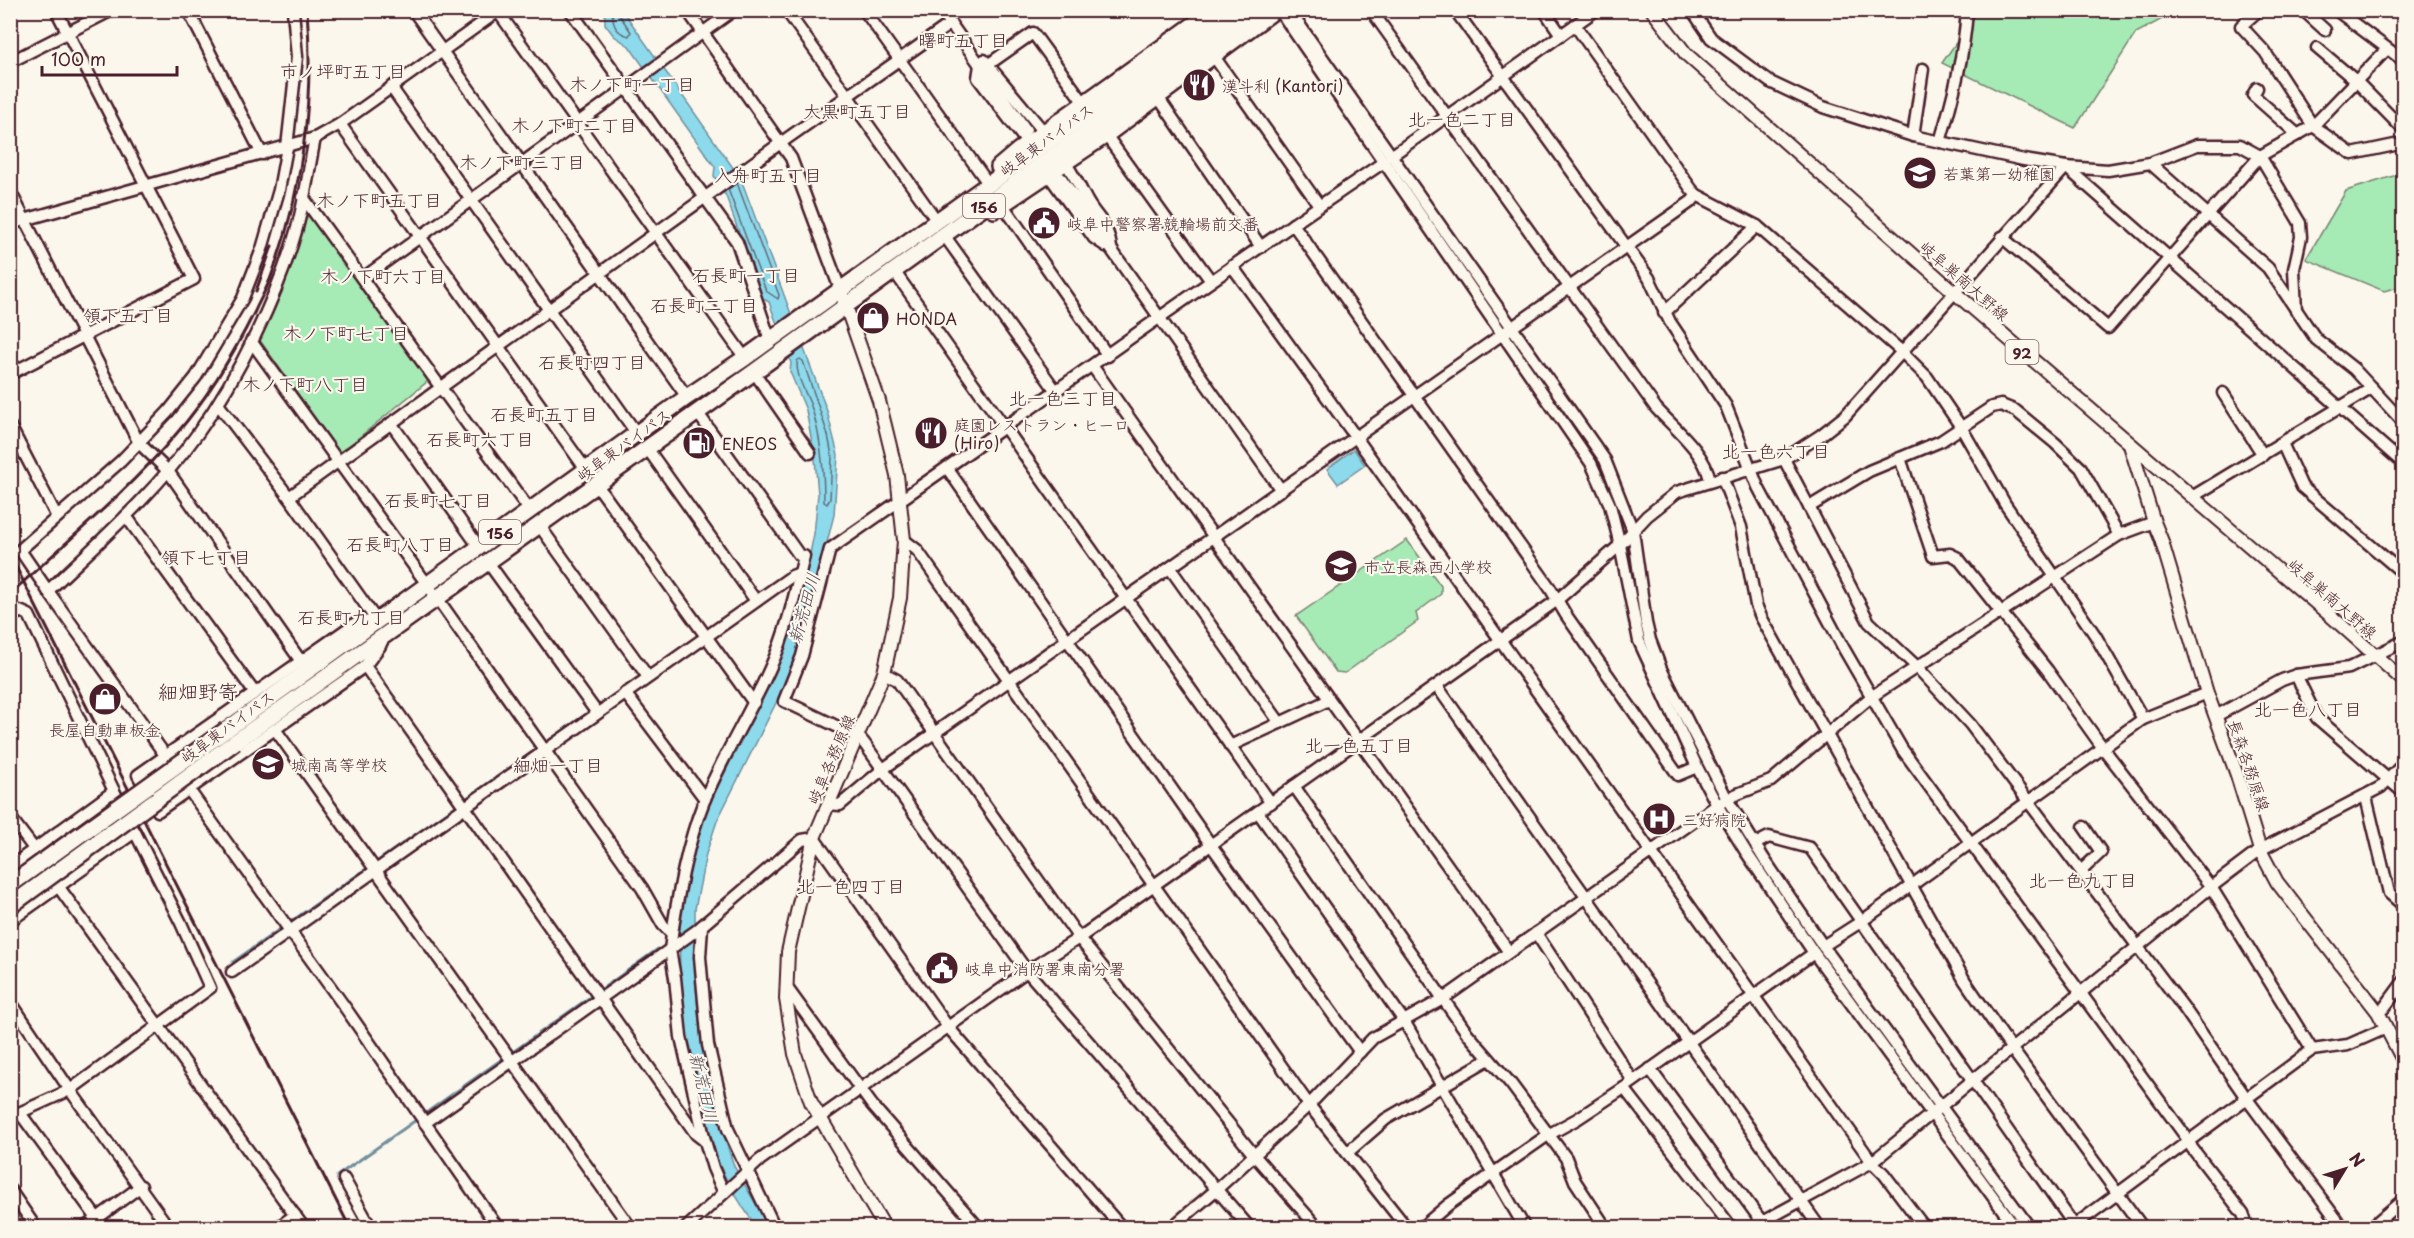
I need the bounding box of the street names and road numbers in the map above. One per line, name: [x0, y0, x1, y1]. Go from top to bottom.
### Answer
street label: 岐阜東バイパス: [994, 96, 1098, 182]
road number: 156: [963, 194, 1005, 218]
street label: 岐阜巣南大野線: [1915, 234, 2015, 326]
road number: 92: [2006, 340, 2038, 364]
street label: 岐阜東バイパス: [571, 401, 675, 487]
road number: 156: [479, 520, 521, 544]
street label: 岐阜巣南大野線: [2283, 552, 2383, 644]
street label: 岐阜東バイパス: [175, 683, 279, 769]
street label: 岐阜各務原線: [800, 710, 860, 808]
street label: 長森各務原線: [2223, 716, 2277, 814]

